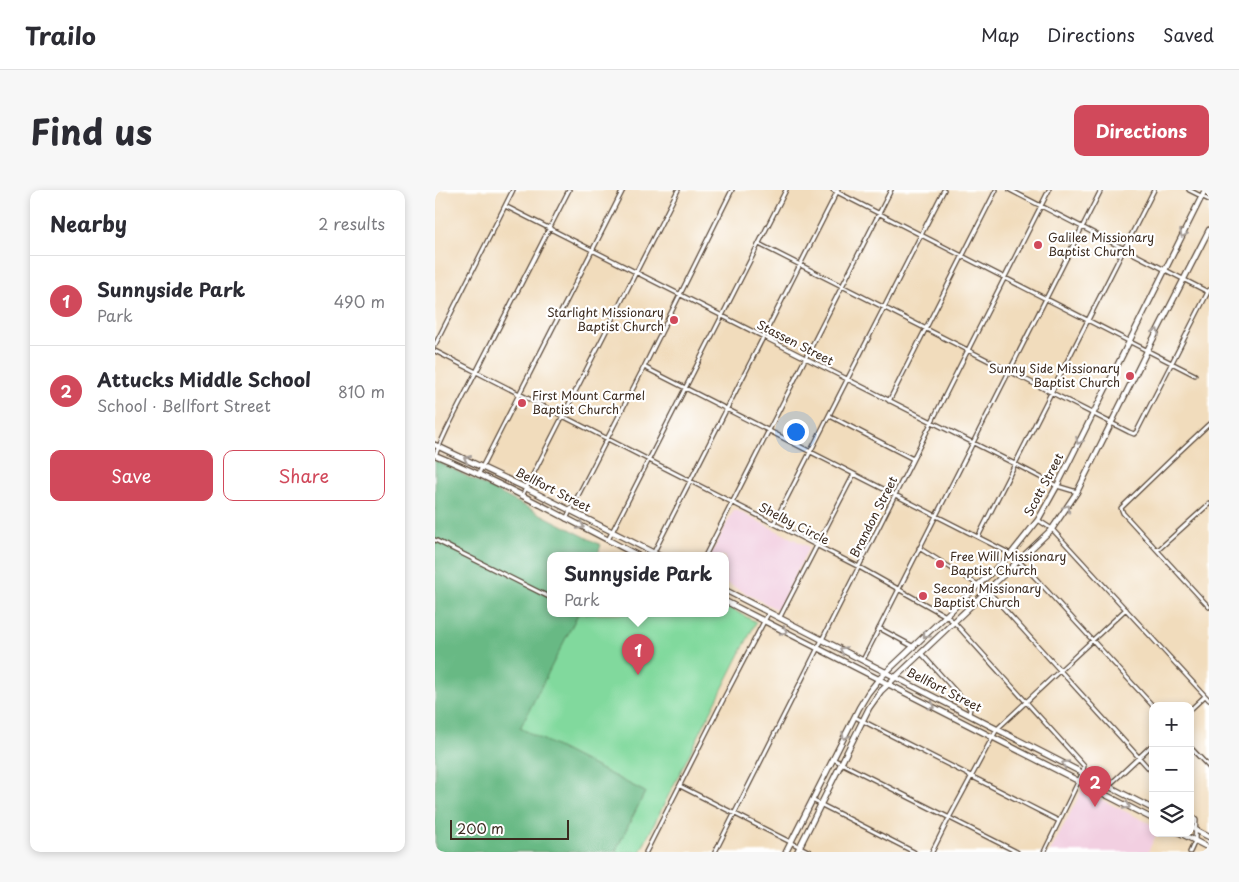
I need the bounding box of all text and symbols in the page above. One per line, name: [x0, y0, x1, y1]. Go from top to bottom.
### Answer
text: Trailo: [25, 17, 96, 53]
text: Map: [981, 21, 1019, 48]
text: Directions: [1047, 21, 1135, 48]
text: Saved: [1163, 21, 1214, 48]
text: Find us: [30, 104, 152, 157]
button: Directions: [1074, 105, 1209, 156]
text: Nearby: [50, 207, 127, 239]
text: 2 results: [318, 211, 385, 235]
place label: Galilee Missionary Baptist Church: [1048, 228, 1154, 260]
one-way arrow: [1179, 229, 1189, 238]
marker: Galilee Missionary Baptist Church: [1032, 239, 1044, 251]
text: Sunnyside Park: [97, 275, 245, 303]
text: 1: [62, 289, 70, 313]
text: 490 m: [334, 289, 385, 313]
text: Park: [97, 303, 133, 327]
place label: Starlight Missionary Baptist Church: [547, 303, 664, 335]
marker: Starlight Missionary Baptist Church: [668, 314, 680, 326]
street label: Stassen Street: [754, 315, 837, 369]
one-way arrow: [1150, 329, 1160, 338]
place label: Sunny Side Missionary Baptist Church: [988, 359, 1120, 391]
text: Attucks Middle School: [97, 365, 311, 393]
marker: Sunny Side Missionary Baptist Church: [1124, 370, 1136, 382]
text: 2: [60, 379, 72, 403]
text: 810 m: [338, 379, 385, 403]
place label: First Mount Carmel Baptist Church: [532, 386, 645, 418]
text: School · Bellfort Street: [97, 393, 271, 417]
marker: First Mount Carmel Baptist Church: [516, 397, 528, 409]
your location: [783, 419, 809, 445]
one-way arrow: [1075, 436, 1085, 445]
street label: Scott Street: [1019, 449, 1068, 519]
button: Save: [50, 450, 213, 501]
button: Share: [223, 450, 385, 501]
one-way arrow: [463, 455, 472, 466]
street label: Bellfort Street: [513, 462, 594, 516]
street label: Brandon Street: [845, 473, 901, 560]
street label: Shelby Circle: [756, 498, 833, 549]
one-way arrow: [1061, 504, 1070, 513]
one-way arrow: [575, 520, 584, 530]
place label: Free Will Missionary Baptist Church: [950, 547, 1066, 579]
popup: [547, 552, 729, 617]
marker: Free Will Missionary Baptist Church: [934, 558, 946, 570]
text: Sunnyside Park: [564, 559, 712, 587]
place label: Second Missionary Baptist Church: [933, 579, 1042, 611]
text: Park: [564, 587, 600, 611]
marker: Second Missionary Baptist Church: [917, 590, 929, 602]
one-way arrow: [779, 625, 788, 635]
one-way arrow: [922, 629, 931, 638]
pin: 1: [622, 634, 654, 675]
one-way arrow: [839, 646, 848, 656]
street label: Bellfort Street: [904, 662, 985, 716]
one-way arrow: [926, 700, 935, 710]
map controls: [1149, 702, 1194, 837]
button: +: [1149, 702, 1194, 747]
one-way arrow: [841, 730, 851, 739]
button: −: [1149, 747, 1194, 792]
one-way arrow: [1062, 760, 1071, 770]
pin: 2: [1079, 766, 1111, 807]
button: layers: [1149, 792, 1194, 837]
one-way arrow: [1122, 800, 1131, 810]
scale bar: [450, 817, 569, 840]
text: 200 m: [457, 818, 504, 839]

